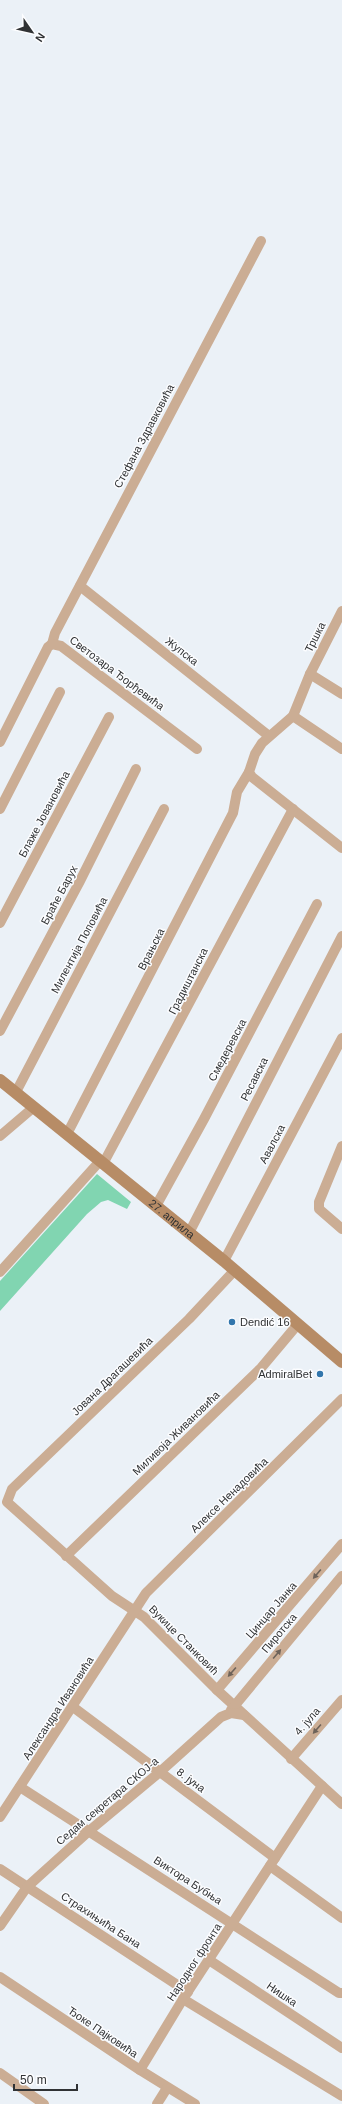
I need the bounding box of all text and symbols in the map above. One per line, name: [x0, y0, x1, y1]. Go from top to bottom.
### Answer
north arrow: [12, 12, 52, 52]
text: N: [33, 31, 47, 44]
street label: Стефана Здравковића: [112, 381, 177, 490]
street label: Тршка: [302, 619, 328, 654]
street label: Светозара Ђорђевића: [67, 634, 167, 713]
street label: Жупска: [163, 635, 201, 668]
street label: Блаже Јовановића: [16, 768, 72, 859]
street label: Браће Барух: [38, 863, 80, 927]
street label: Милентија Поповића: [49, 894, 110, 995]
street label: Врањска: [135, 925, 167, 972]
street label: Градиштанска: [166, 945, 210, 1016]
street label: Смедеревска: [206, 1016, 249, 1083]
street label: Ресавска: [238, 1055, 270, 1103]
street label: Авалска: [257, 1122, 288, 1165]
street label: 27. априла: [147, 1197, 198, 1241]
place label: Dendić 16: [240, 1316, 290, 1328]
marker: Dendić 16: [227, 1317, 237, 1327]
street label: Јована Драгашевића: [69, 1334, 155, 1418]
place label: AdmiralBet: [258, 1368, 312, 1380]
marker: AdmiralBet: [315, 1369, 325, 1379]
street label: Миливоја Живановића: [130, 1388, 222, 1478]
street label: Алексе Ненадовића: [188, 1454, 271, 1535]
one-way arrow: [313, 1568, 322, 1579]
street label: Цинцар Јанка: [243, 1579, 299, 1641]
street label: Вукице Станковић: [147, 1603, 221, 1677]
street label: Пиротска: [259, 1610, 299, 1655]
one-way arrow: [273, 1649, 282, 1660]
street label: Александра Ивановића: [20, 1654, 96, 1762]
one-way arrow: [228, 1667, 237, 1678]
street label: 4. јула: [292, 1704, 323, 1737]
one-way arrow: [312, 1724, 321, 1734]
street label: Седам секретара СКОЈ-а: [53, 1754, 161, 1847]
street label: 8. јуна: [174, 1765, 208, 1795]
street label: Виктора Бубња: [152, 1854, 225, 1907]
street label: Страхињића Бана: [59, 1890, 144, 1951]
street label: Народног фронта: [164, 1920, 224, 2003]
street label: Нишка: [265, 1979, 300, 2009]
street label: Ђоке Пајковића: [66, 2004, 141, 2060]
scale bar: [14, 2066, 77, 2092]
text: 50 m: [20, 2073, 47, 2087]

